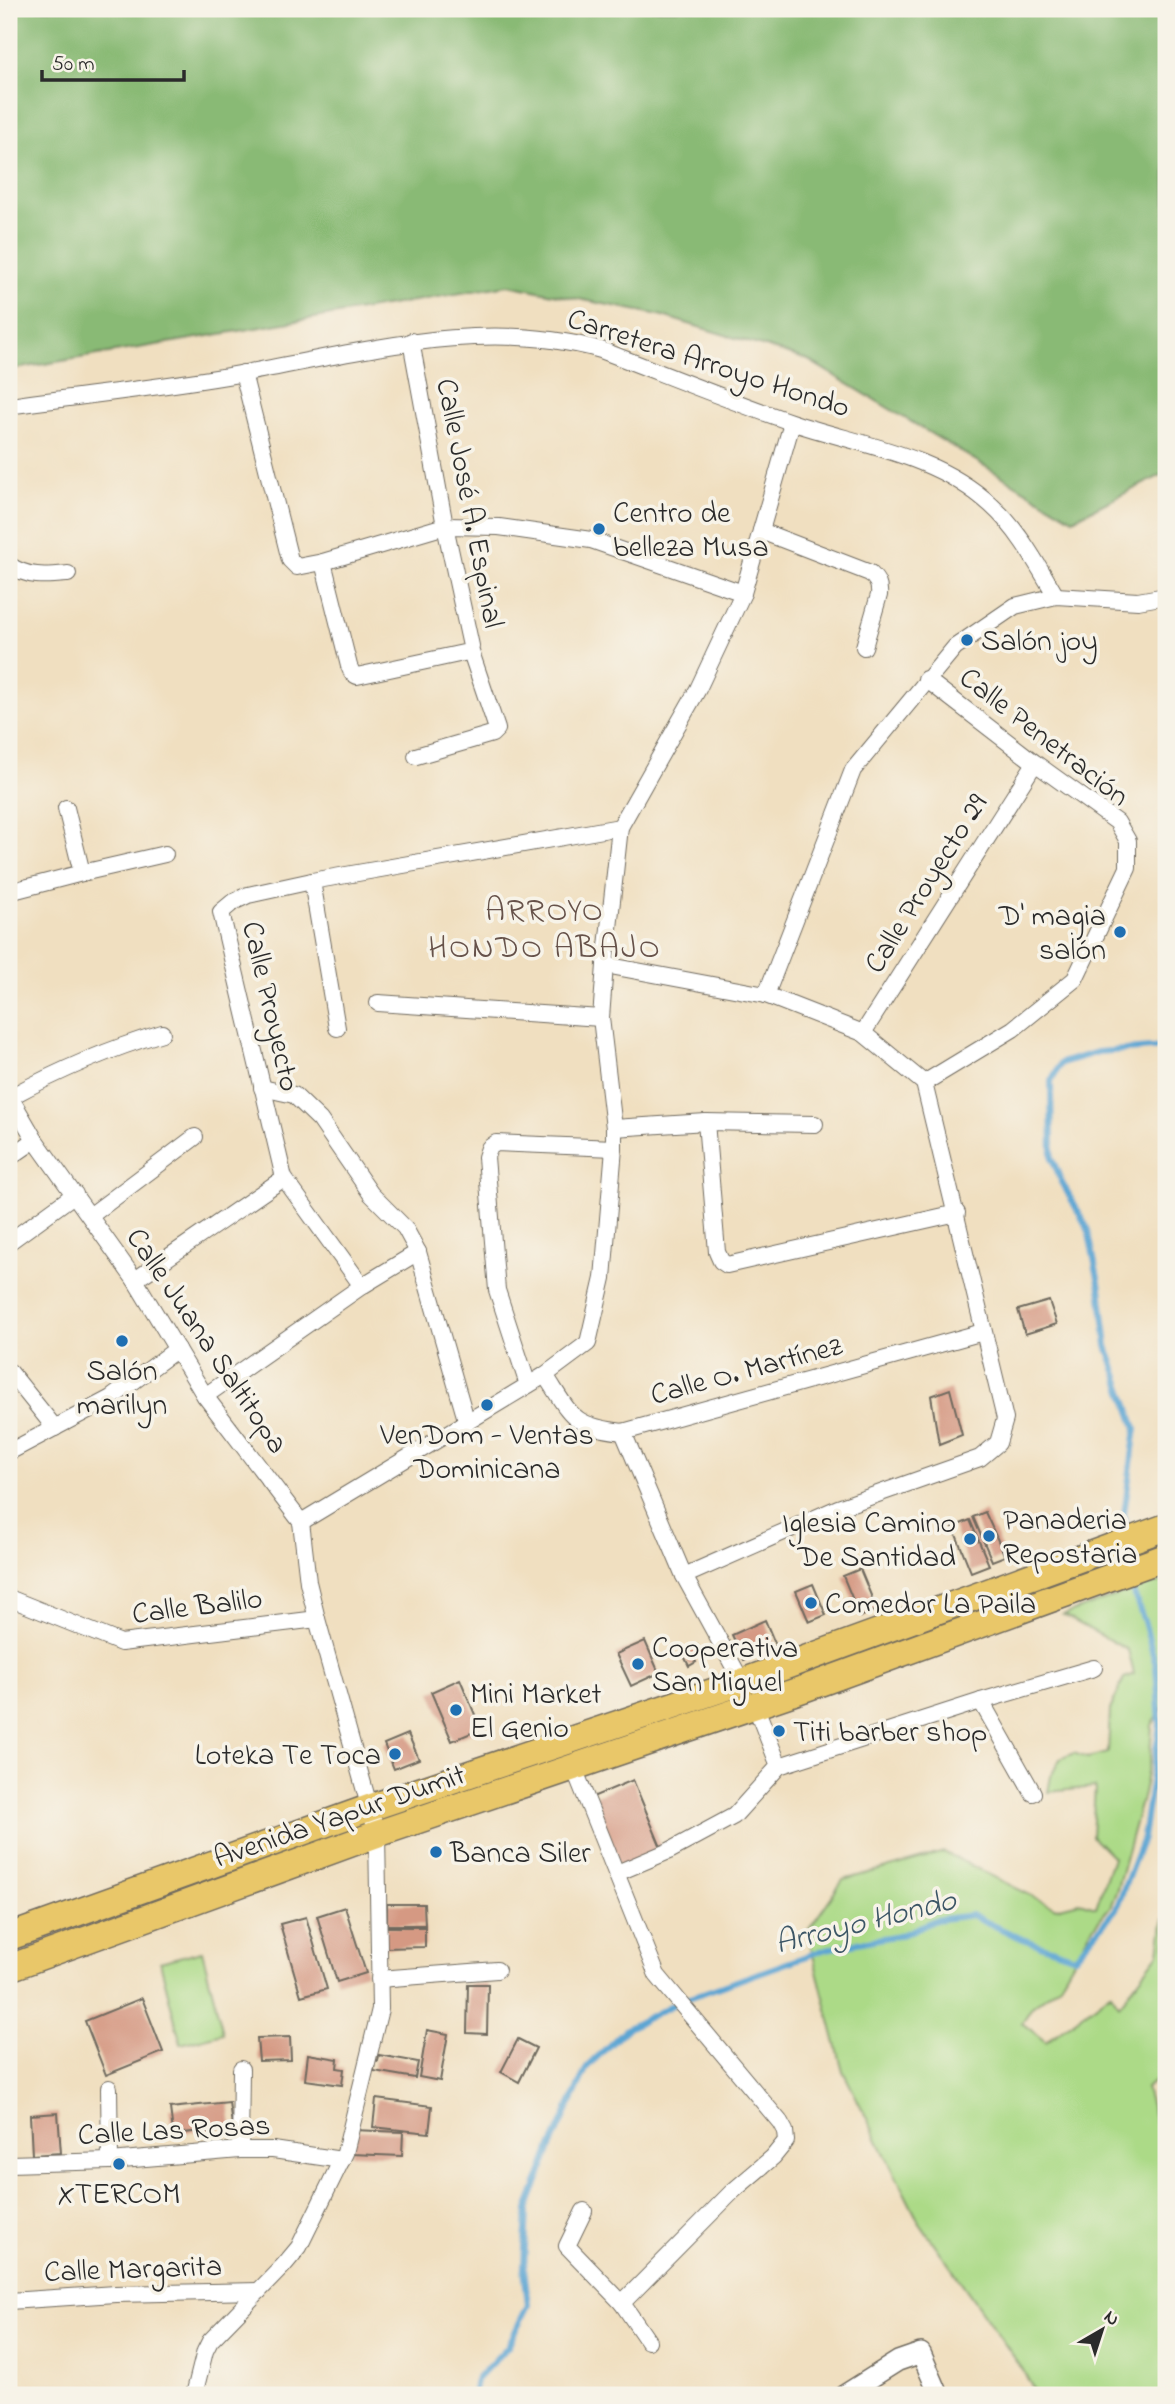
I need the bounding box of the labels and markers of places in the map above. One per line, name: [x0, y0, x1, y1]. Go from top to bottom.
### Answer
place label: Centro de belleza Musa: [613, 493, 769, 571]
marker: Centro de belleza Musa: [591, 521, 607, 537]
place label: Salón joy: [981, 621, 1098, 665]
marker: Salón joy: [959, 632, 975, 648]
place label: D' magia salón: [998, 896, 1106, 974]
marker: D' magia salón: [1112, 924, 1128, 940]
marker: Salón marilyn: [114, 1333, 130, 1349]
place label: Salón marilyn: [77, 1351, 167, 1429]
marker: VenDom - Ventas Dominicana: [479, 1397, 495, 1413]
place label: VenDom - Ventas Dominicana: [379, 1415, 594, 1493]
place label: Panaderia Repostaria: [1003, 1500, 1137, 1578]
place label: Iglesia Camino De Santidad: [782, 1503, 956, 1581]
marker: Panaderia Repostaria: [981, 1528, 997, 1544]
marker: Iglesia Camino De Santidad: [962, 1531, 978, 1547]
place label: Comedor La Paila: [825, 1584, 1036, 1628]
marker: Comedor La Paila: [803, 1595, 819, 1611]
place label: Cooperativa San Miguel: [652, 1628, 798, 1706]
marker: Cooperativa San Miguel: [630, 1656, 646, 1672]
place label: Mini Market El Genio: [470, 1674, 602, 1752]
marker: Mini Market El Genio: [448, 1702, 464, 1718]
place label: Titi barber shop: [793, 1712, 987, 1756]
marker: Titi barber shop: [771, 1723, 787, 1739]
place label: Loteka Te Toca: [195, 1735, 381, 1779]
marker: Loteka Te Toca: [387, 1746, 403, 1762]
place label: Banca Siler: [449, 1833, 591, 1877]
marker: Banca Siler: [428, 1844, 444, 1860]
marker: XTERCOM: [111, 2156, 127, 2172]
place label: XTERCOM: [57, 2174, 181, 2218]

